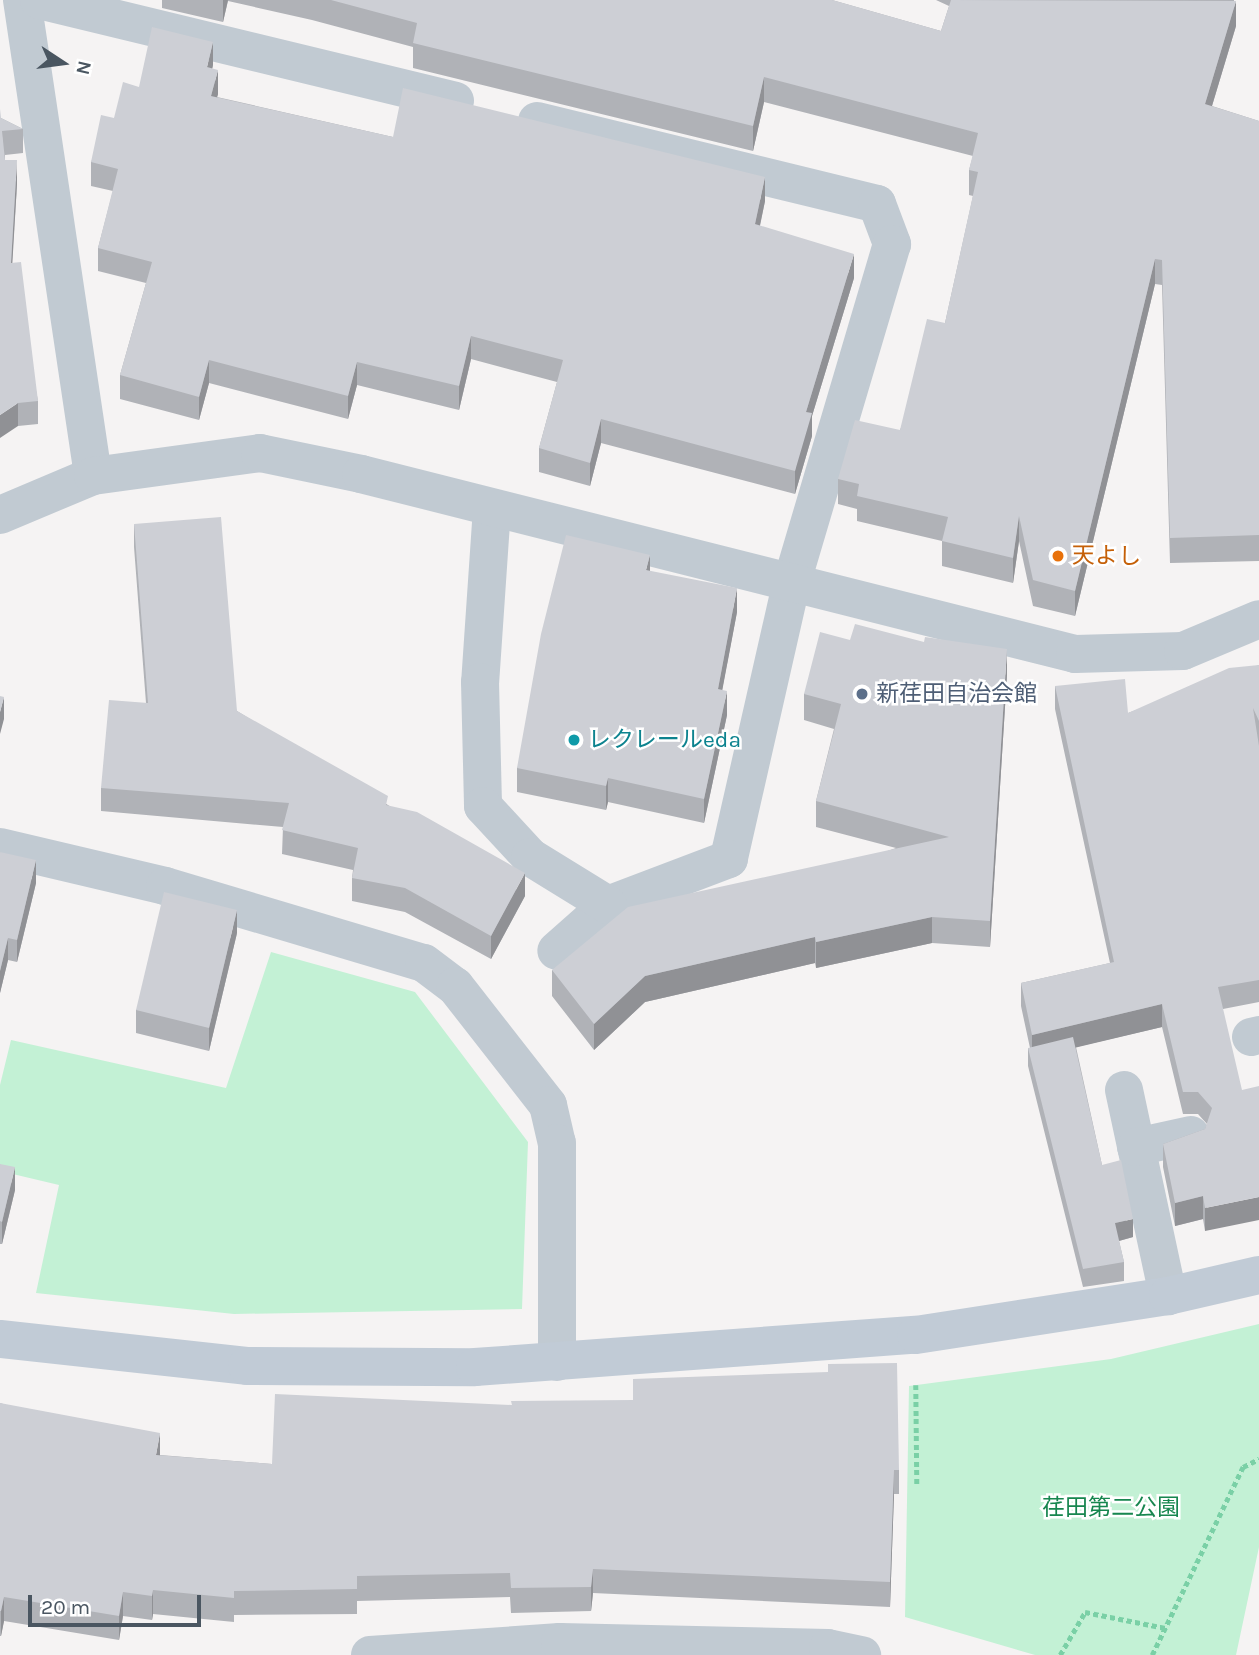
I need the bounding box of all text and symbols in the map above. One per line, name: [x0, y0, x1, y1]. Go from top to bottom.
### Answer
north arrow: [28, 28, 98, 98]
text: N: [71, 59, 96, 77]
place label: 天よし: [1072, 542, 1141, 570]
marker: 天よし: [1050, 548, 1066, 564]
place label: 新荏田自治会館: [876, 680, 1037, 708]
marker: 新荏田自治会館: [854, 686, 870, 702]
place label: レクレールeda: [588, 726, 741, 754]
marker: レクレールeda: [566, 732, 582, 748]
park label: 荏田第二公園: [1042, 1494, 1180, 1522]
scale bar: [32, 1582, 205, 1626]
text: 20 m: [41, 1595, 90, 1619]

